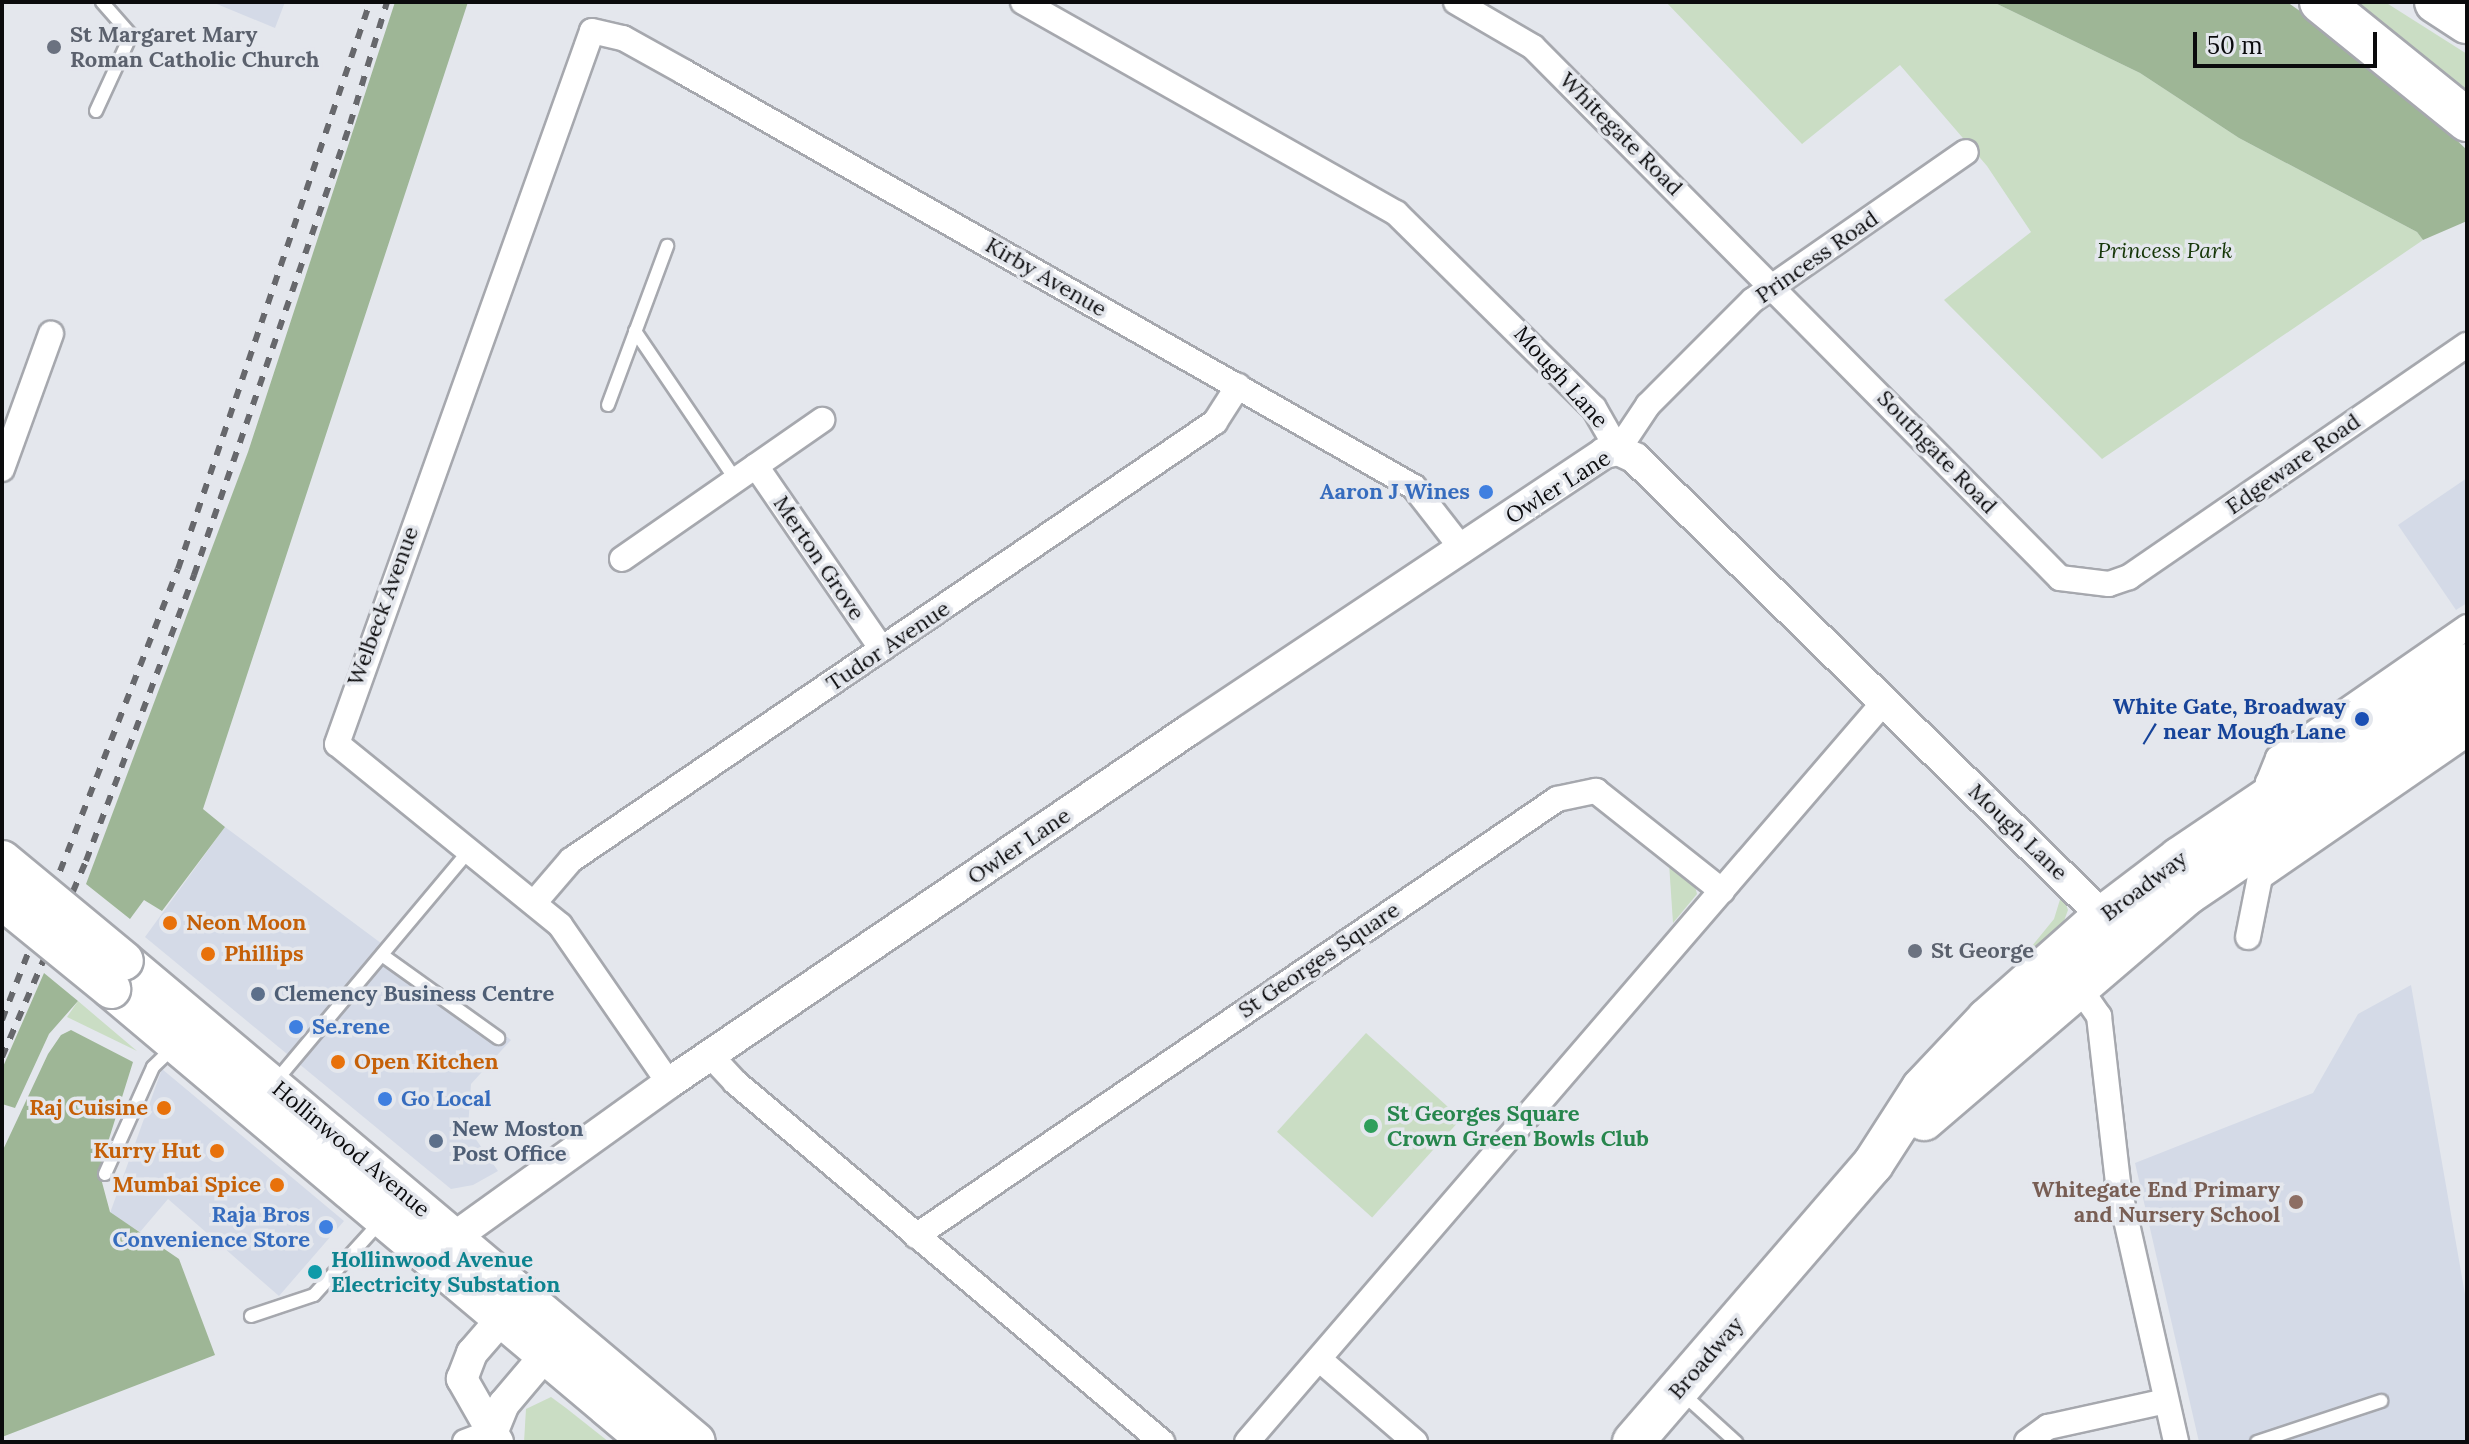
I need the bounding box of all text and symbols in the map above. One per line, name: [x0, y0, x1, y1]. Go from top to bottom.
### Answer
scale bar: [2197, 16, 2381, 66]
place label: St Margaret Mary Roman Catholic Church: [70, 21, 319, 72]
text: 50 m: [2207, 30, 2263, 61]
marker: St Margaret Mary Roman Catholic Church: [45, 38, 63, 56]
street label: Whitegate Road: [1554, 67, 1688, 201]
street label: Princess Road: [1751, 205, 1883, 309]
street label: Kirby Avenue: [981, 232, 1111, 322]
park label: Princess Park: [2097, 238, 2233, 264]
street label: Mough Lane: [1509, 321, 1613, 433]
street label: Southgate Road: [1872, 385, 2002, 519]
street label: Edgeware Road: [2221, 408, 2365, 520]
street label: Owler Lane: [1501, 445, 1615, 529]
place label: Aaron J Wines: [1320, 479, 1470, 505]
marker: Aaron J Wines: [1477, 483, 1495, 501]
street label: Merton Grove: [768, 491, 870, 625]
street label: Welbeck Avenue: [342, 523, 424, 689]
street label: Tudor Avenue: [821, 595, 955, 697]
place label: White Gate, Broadway / near Mough Lane: [2113, 693, 2346, 744]
marker: White Gate, Broadway / near Mough Lane: [2353, 710, 2371, 728]
street label: Mough Lane: [1963, 778, 2073, 886]
street label: Owler Lane: [963, 802, 1075, 890]
street label: Broadway: [2096, 845, 2192, 927]
street label: St Georges Square: [1234, 896, 1404, 1024]
place label: Neon Moon: [186, 910, 306, 936]
marker: Neon Moon: [161, 914, 179, 932]
place label: St George: [1931, 938, 2034, 964]
place label: Phillips: [224, 941, 304, 967]
marker: St George: [1906, 942, 1924, 960]
marker: Phillips: [199, 945, 217, 963]
place label: Clemency Business Centre: [274, 981, 554, 1007]
marker: Clemency Business Centre: [249, 985, 267, 1003]
place label: Se.rene: [312, 1014, 390, 1040]
marker: Se.rene: [287, 1018, 305, 1036]
place label: Open Kitchen: [354, 1049, 499, 1075]
marker: Open Kitchen: [329, 1053, 347, 1071]
street label: Hollinwood Avenue: [267, 1075, 435, 1223]
place label: Go Local: [401, 1086, 491, 1112]
marker: Go Local: [376, 1090, 394, 1108]
place label: Raj Cuisine: [29, 1095, 148, 1121]
marker: Raj Cuisine: [155, 1099, 173, 1117]
place label: St Georges Square Crown Green Bowls Club: [1387, 1100, 1649, 1152]
place label: New Moston Post Office: [452, 1115, 583, 1166]
marker: St Georges Square Crown Green Bowls Club: [1362, 1117, 1380, 1135]
marker: New Moston Post Office: [427, 1132, 445, 1150]
place label: Kurry Hut: [93, 1138, 201, 1164]
marker: Kurry Hut: [208, 1142, 226, 1160]
place label: Mumbai Spice: [113, 1172, 261, 1198]
marker: Mumbai Spice: [268, 1176, 286, 1194]
place label: Whitegate End Primary and Nursery School: [2032, 1176, 2280, 1228]
marker: Whitegate End Primary and Nursery School: [2287, 1193, 2305, 1211]
place label: Raja Bros Convenience Store: [112, 1201, 310, 1252]
marker: Raja Bros Convenience Store: [317, 1218, 335, 1236]
place label: Hollinwood Avenue Electricity Substation: [331, 1246, 560, 1298]
marker: Hollinwood Avenue Electricity Substation: [306, 1263, 324, 1281]
street label: Broadway: [1663, 1311, 1749, 1405]

